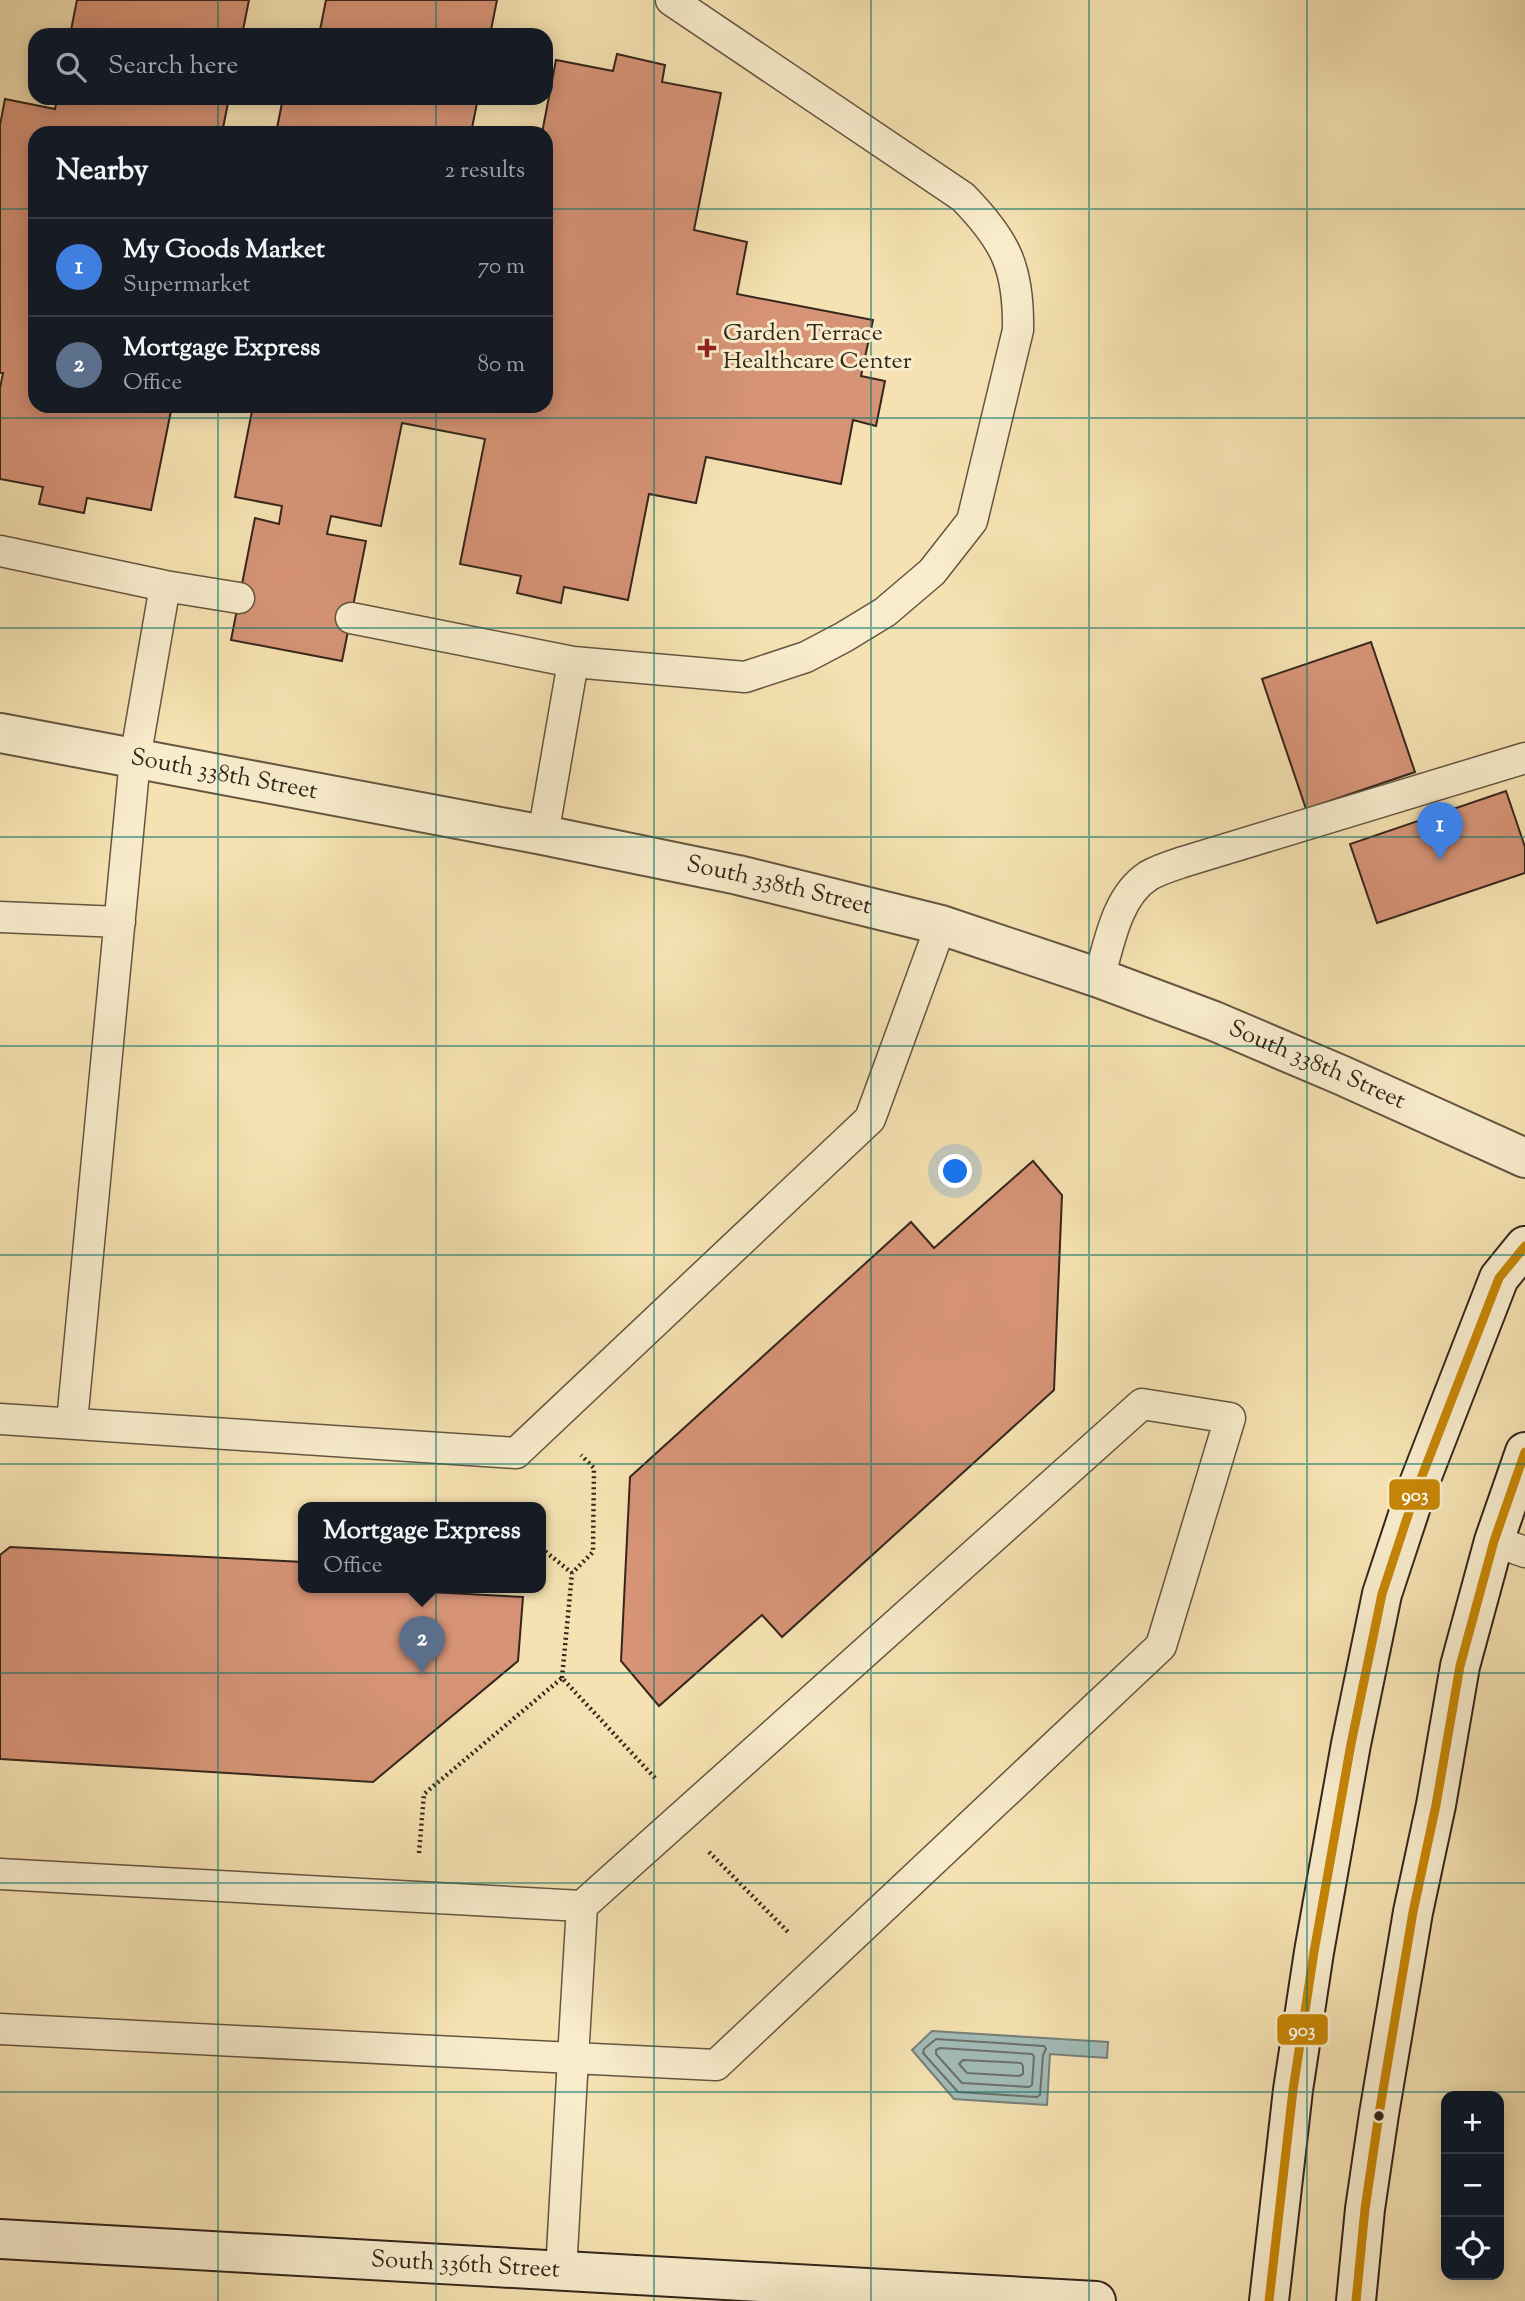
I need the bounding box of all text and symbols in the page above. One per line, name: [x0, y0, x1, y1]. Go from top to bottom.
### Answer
search box: [28, 28, 553, 105]
icon: search: [52, 48, 90, 86]
text: Search here: [108, 48, 238, 85]
text: Nearby: [56, 150, 148, 193]
text: 2 results: [445, 155, 525, 188]
text: My Goods Market: [123, 232, 325, 269]
text: 1: [75, 251, 83, 284]
text: 70 m: [478, 251, 525, 284]
text: Supermarket: [123, 269, 250, 302]
place label: Garden Terrace Healthcare Center: [723, 317, 912, 379]
text: Mortgage Express: [123, 330, 320, 367]
marker: Garden Terrace Healthcare Center: [697, 338, 717, 358]
text: 2: [74, 349, 84, 382]
text: 80 m: [477, 349, 525, 382]
text: Office: [123, 367, 182, 400]
street label: South 338th Street: [128, 741, 320, 809]
pin: 1: [1417, 802, 1463, 860]
street label: South 338th Street: [683, 848, 875, 924]
street label: South 338th Street: [1223, 1012, 1411, 1119]
your location: [938, 1154, 972, 1188]
line badge: 903: [1388, 1478, 1441, 1511]
text: 903: [1402, 1483, 1429, 1510]
popup: [298, 1502, 546, 1593]
text: Mortgage Express: [323, 1513, 521, 1550]
text: Office: [323, 1550, 383, 1583]
pin: 2: [399, 1616, 445, 1674]
line badge: 903: [1276, 2013, 1329, 2046]
text: 903: [1289, 2018, 1316, 2045]
map controls: [1441, 2091, 1504, 2280]
button: +: [1441, 2091, 1504, 2154]
unlabelled marker: [1372, 2109, 1386, 2123]
button: −: [1441, 2154, 1504, 2217]
button: locate: [1441, 2217, 1504, 2280]
street label: South 336th Street: [370, 2243, 561, 2288]

